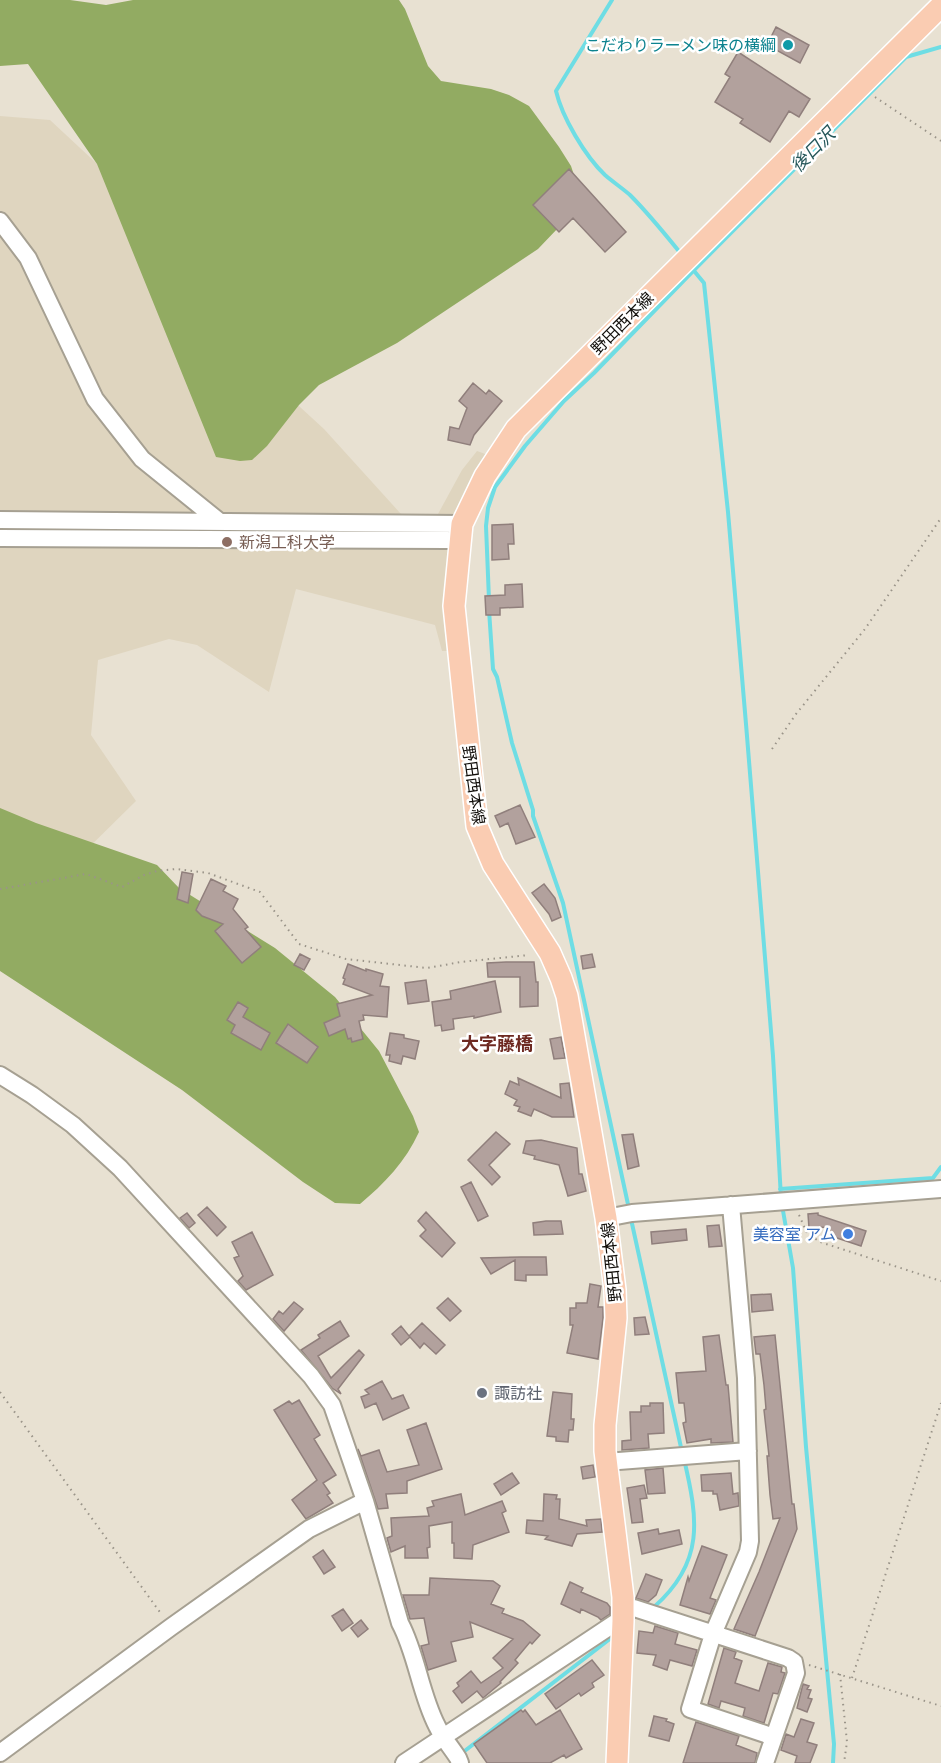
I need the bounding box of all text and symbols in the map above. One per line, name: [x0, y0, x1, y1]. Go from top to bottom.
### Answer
place label: こだわりラーメン味の横綱: [585, 34, 776, 56]
marker: こだわりラーメン味の横綱: [781, 38, 795, 52]
water label: 後口沢: [785, 120, 841, 177]
street label: 野田西本線: [586, 287, 658, 359]
place label: 新潟工科大学: [239, 531, 335, 553]
marker: 新潟工科大学: [220, 535, 234, 549]
street label: 野田西本線: [458, 744, 490, 826]
district label: 大字藤橋: [461, 1031, 533, 1055]
street label: 野田西本線: [596, 1221, 626, 1303]
place label: 美容室 アム: [753, 1223, 836, 1245]
marker: 美容室 アム: [841, 1227, 855, 1241]
place label: 諏訪社: [494, 1382, 542, 1404]
marker: 諏訪社: [475, 1386, 489, 1400]

